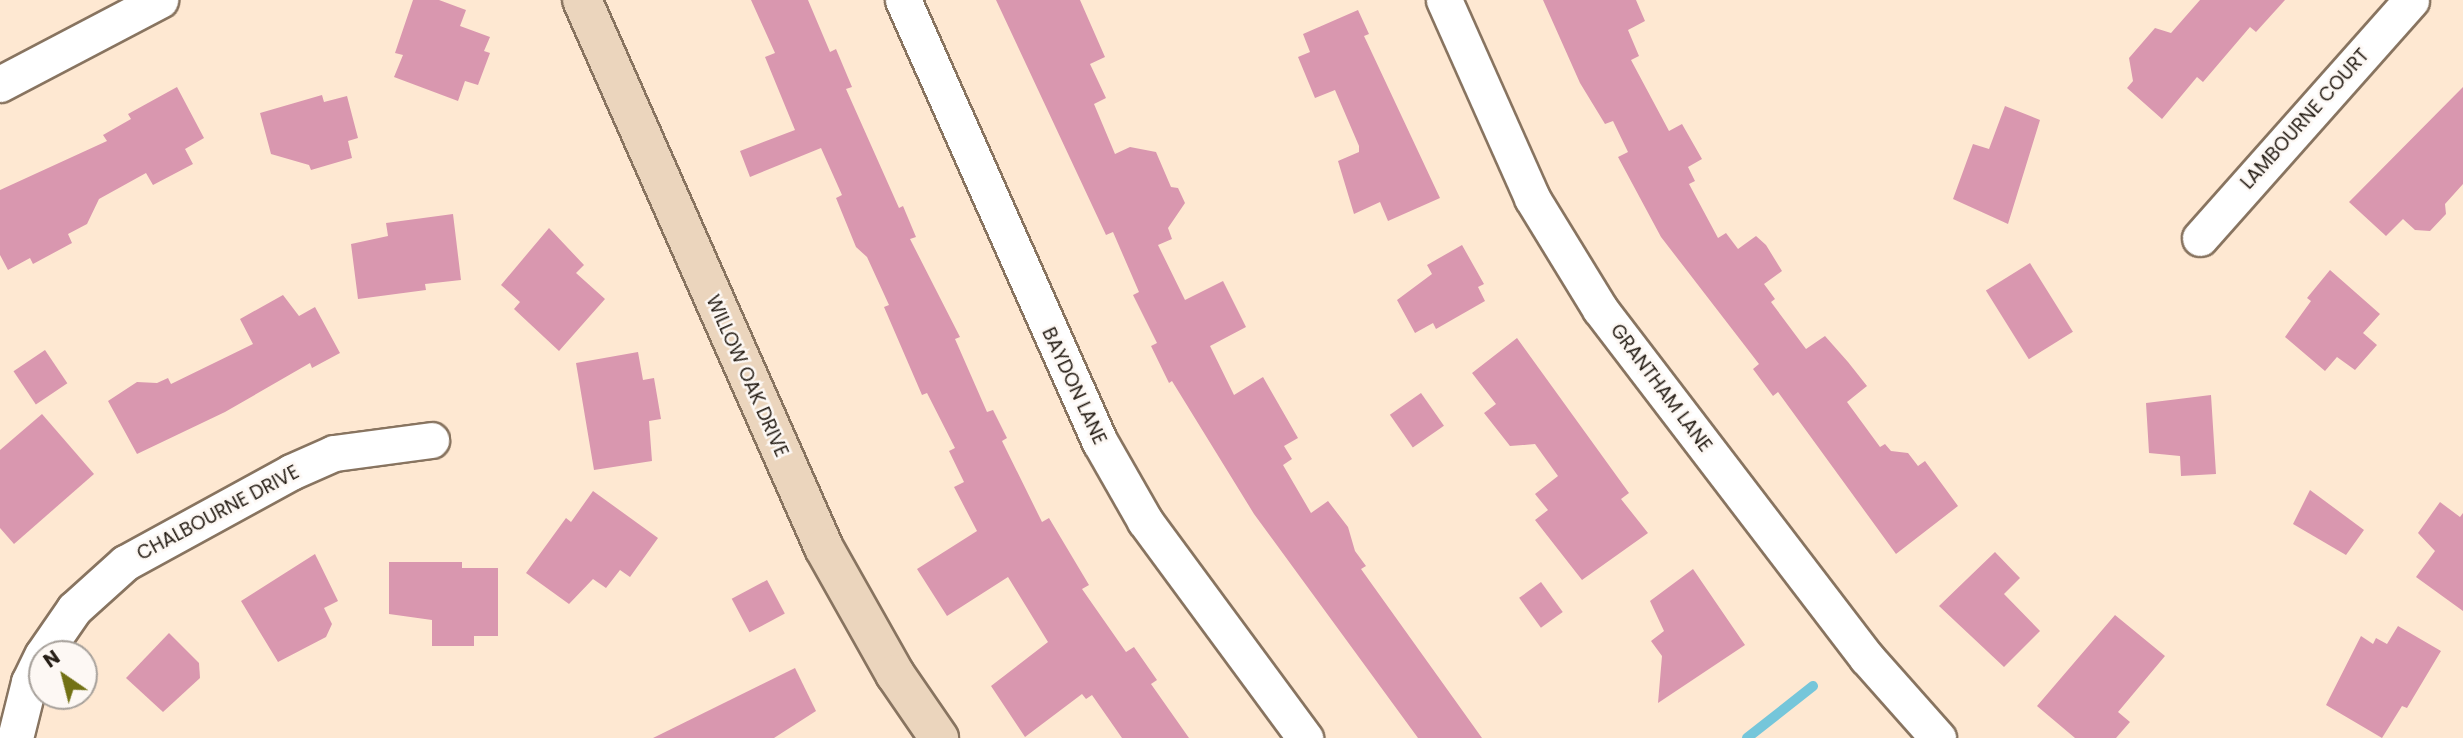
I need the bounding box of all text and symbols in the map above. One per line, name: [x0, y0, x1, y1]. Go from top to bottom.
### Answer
street label: LAMBOURNE COURT: [2236, 44, 2374, 194]
street label: WILLOW OAK DRIVE: [701, 292, 793, 460]
street label: GRANTHAM LANE: [1605, 320, 1717, 456]
street label: BAYDON LANE: [1037, 324, 1111, 448]
street label: CHALBOURNE DRIVE: [133, 461, 303, 565]
north arrow: [28, 640, 98, 710]
text: N: [38, 644, 65, 674]

